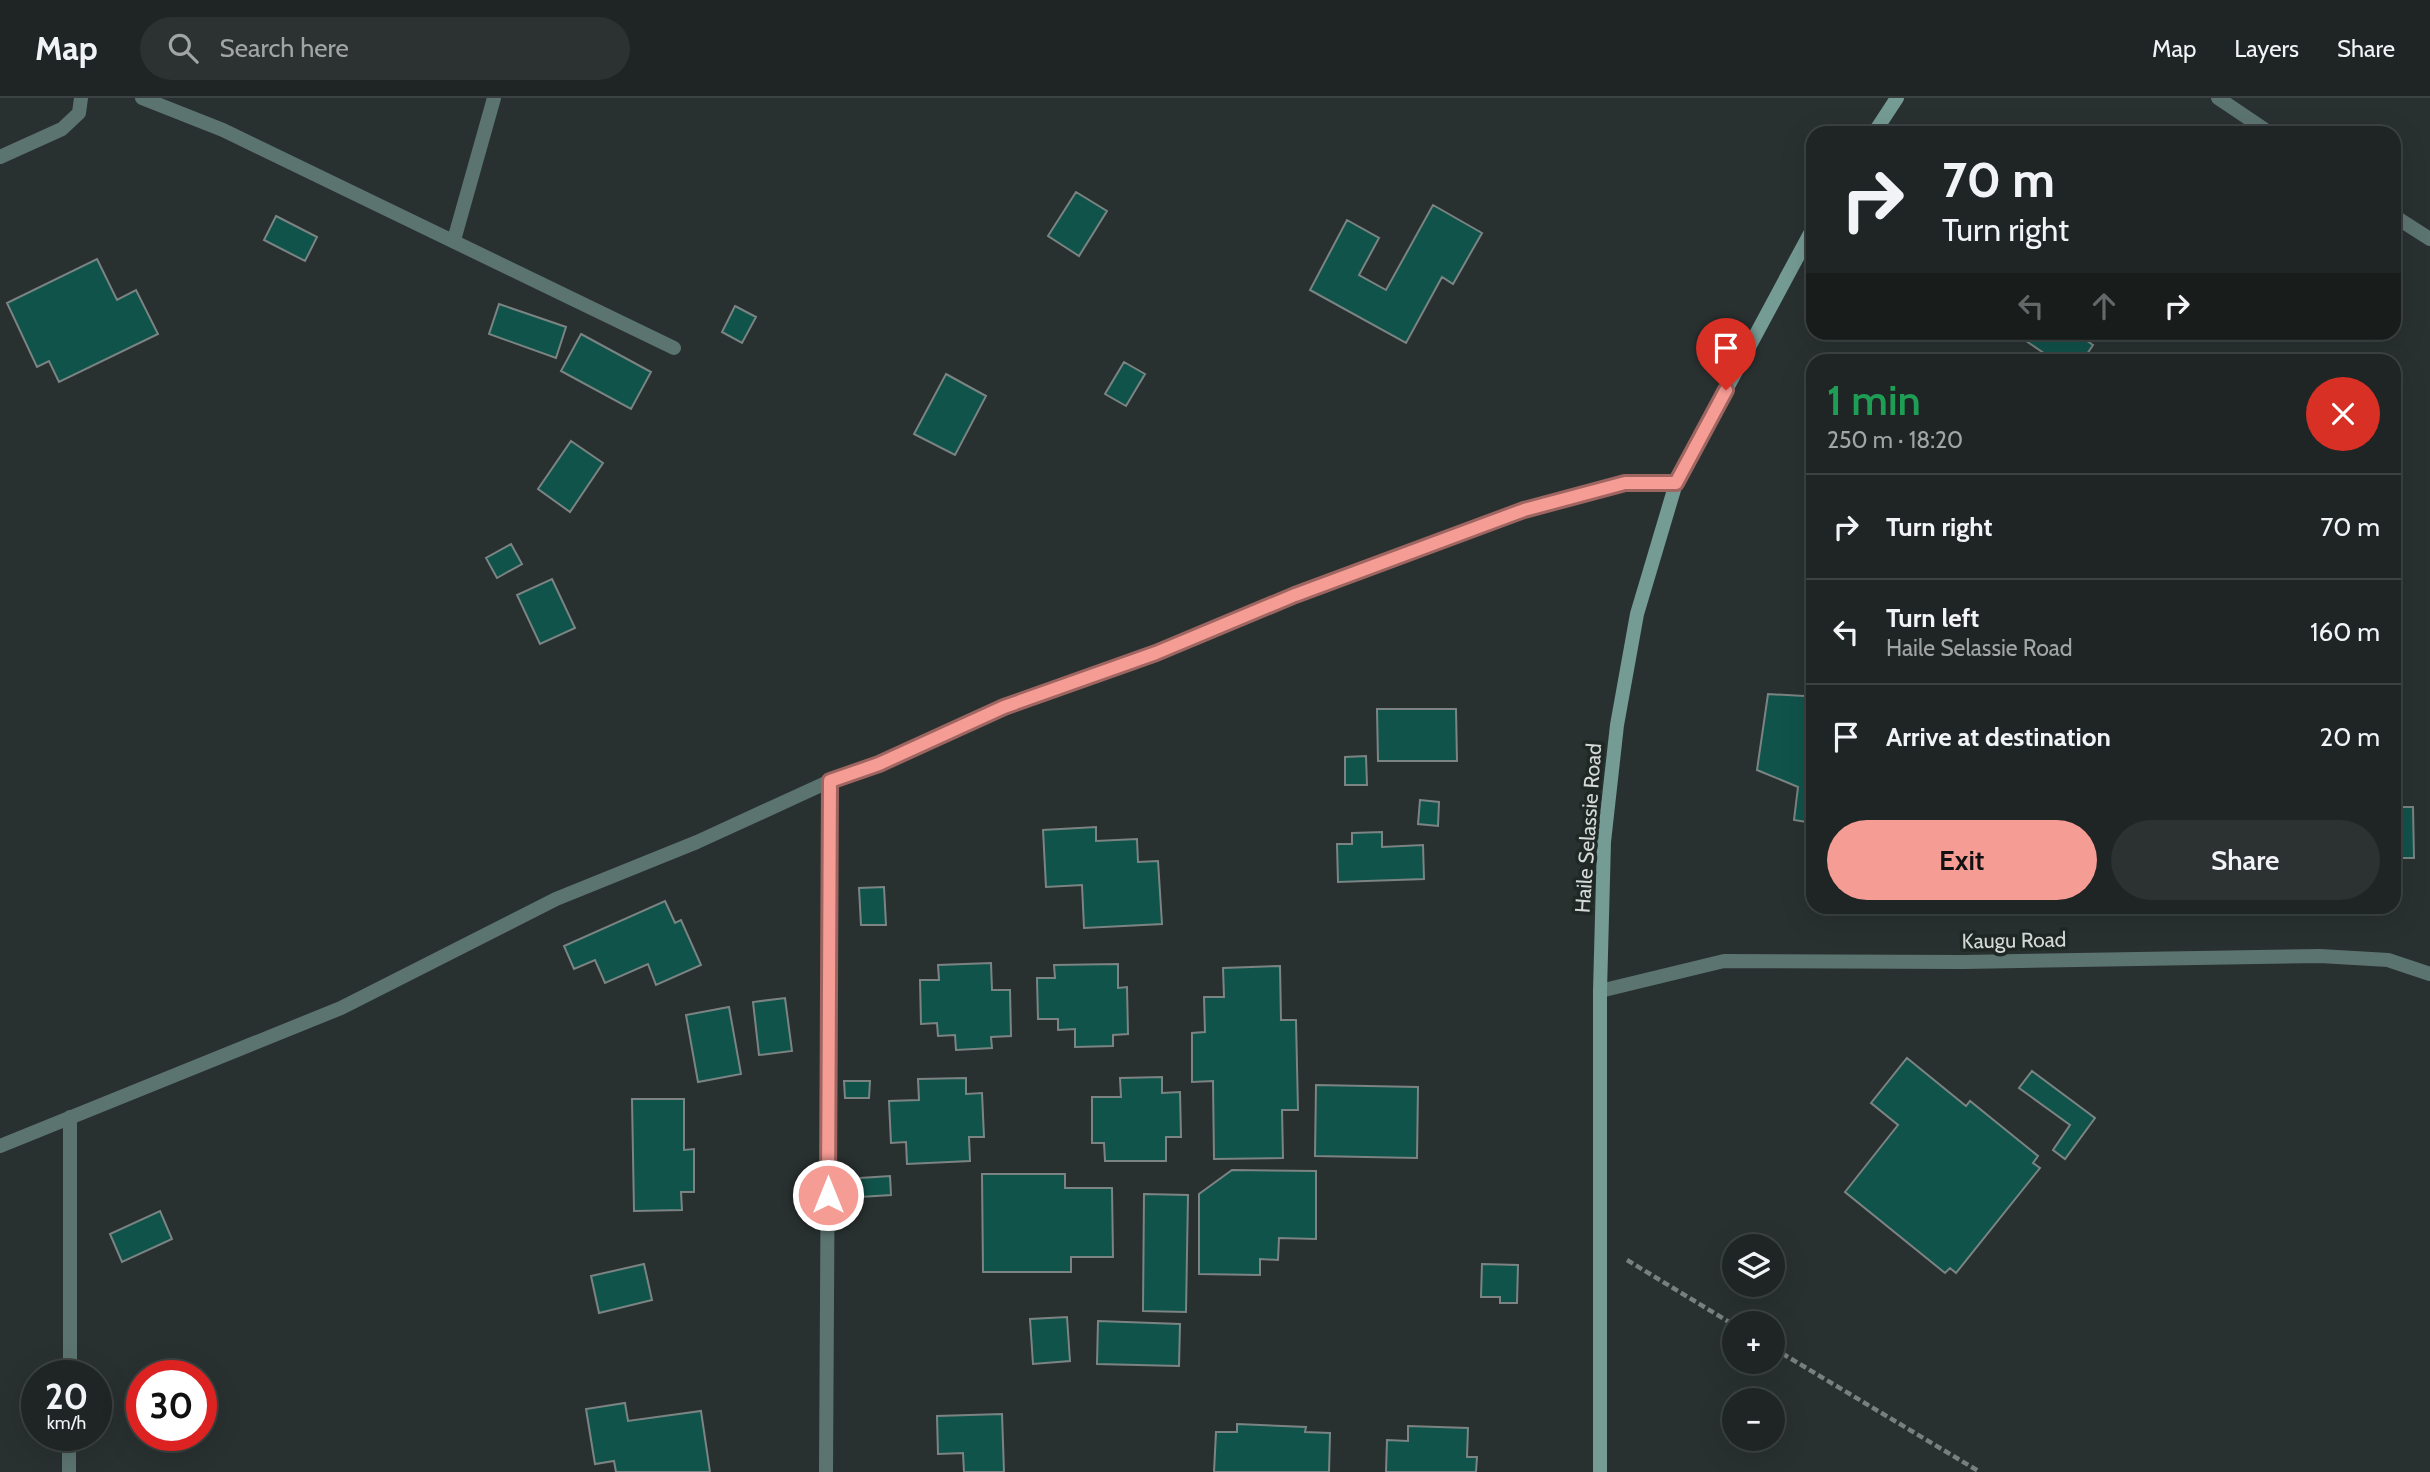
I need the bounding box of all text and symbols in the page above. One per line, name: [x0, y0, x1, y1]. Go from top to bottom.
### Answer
search box: [140, 17, 630, 80]
text: Map: [35, 28, 98, 68]
icon: search: [164, 29, 202, 67]
text: Search here: [220, 32, 349, 64]
text: Map: [2152, 34, 2196, 63]
text: Layers: [2234, 34, 2299, 63]
text: Share: [2337, 34, 2395, 63]
text: 70 m: [1942, 150, 2055, 209]
icon: right: [1827, 154, 1918, 245]
text: Turn right: [1942, 210, 2069, 249]
icon: left: [2012, 287, 2050, 325]
icon: ahead: [2085, 287, 2123, 325]
icon: right: [2158, 287, 2196, 325]
pin: [1696, 318, 1756, 390]
icon: arrive: [1707, 329, 1745, 367]
text: 1 min: [1827, 374, 1921, 426]
button: close: [2306, 377, 2380, 451]
text: 250 m · 18:20: [1827, 426, 1963, 454]
icon: right: [1827, 508, 1865, 546]
text: Turn right: [1886, 511, 1992, 543]
text: 70 m: [2320, 511, 2380, 543]
text: Turn left: [1886, 602, 1979, 634]
icon: left: [1827, 613, 1865, 651]
text: 160 m: [2310, 616, 2380, 648]
text: Haile Selassie Road: [1886, 634, 2073, 662]
icon: arrive: [1827, 718, 1865, 756]
text: Arrive at destination: [1886, 721, 2111, 753]
text: 20 m: [2320, 721, 2380, 753]
street label: Haile Selassie Road: [1570, 742, 1606, 914]
button: Exit: [1827, 820, 2097, 900]
button: Share: [2111, 820, 2380, 900]
street label: Kaugu Road: [1961, 927, 2067, 953]
position arrow: [791, 1158, 865, 1232]
map controls: [1722, 1234, 1785, 1451]
button: layers: [1722, 1234, 1785, 1297]
button: +: [1722, 1311, 1785, 1374]
speed limit sign: 30: [126, 1360, 217, 1451]
text: 20: [45, 1375, 88, 1418]
button: −: [1722, 1388, 1785, 1451]
text: km/h: [47, 1412, 86, 1434]

